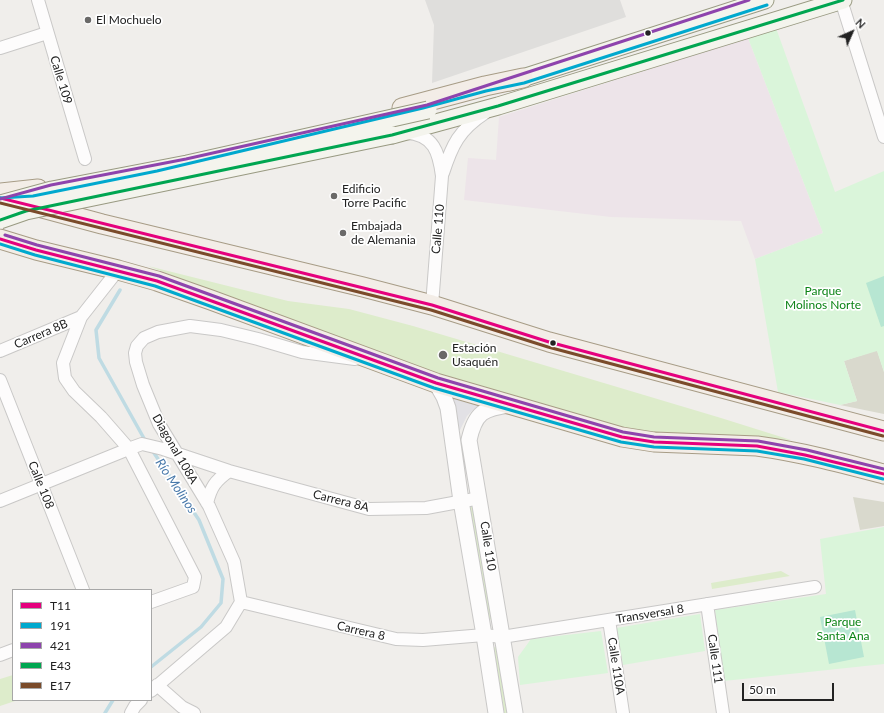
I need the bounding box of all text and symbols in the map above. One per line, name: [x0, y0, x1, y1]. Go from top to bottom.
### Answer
north arrow: [832, 12, 872, 52]
place label: El Mochuelo: [96, 13, 162, 27]
marker: El Mochuelo: [83, 15, 93, 25]
text: N: [853, 16, 868, 31]
unlabelled marker: [643, 28, 653, 38]
street label: Calle 109: [47, 54, 75, 106]
place label: Edificio Torre Pacific: [342, 182, 407, 210]
marker: Edificio Torre Pacific: [329, 191, 339, 201]
street label: Calle 110: [429, 204, 447, 254]
place label: Embajada de Alemania: [351, 219, 416, 247]
marker: Embajada de Alemania: [338, 228, 348, 238]
park label: Parque Molinos Norte: [785, 284, 861, 312]
street label: Carrera 8B: [12, 316, 70, 352]
unlabelled marker: [548, 338, 558, 348]
place label: Estación Usaquén: [452, 341, 498, 369]
marker: Estación Usaquén: [437, 349, 449, 361]
street label: Diagonal 108A: [149, 411, 201, 487]
water label: Río Molinos: [152, 456, 200, 516]
street label: Calle 108: [25, 459, 57, 511]
street label: Carrera 8A: [312, 487, 370, 515]
street label: Calle 110: [477, 520, 499, 572]
legend: [12, 589, 152, 701]
text: T11: [50, 598, 71, 613]
street label: Transversal 8: [615, 602, 685, 626]
park label: Parque Santa Ana: [816, 615, 870, 643]
text: 191: [50, 618, 71, 633]
street label: Carrera 8: [335, 618, 387, 644]
street label: Calle 111: [704, 633, 726, 685]
street label: Calle 110A: [604, 636, 628, 696]
text: 421: [50, 638, 71, 653]
text: E43: [50, 658, 71, 673]
scale bar: [744, 675, 836, 701]
text: E17: [50, 678, 71, 693]
text: 50 m: [749, 682, 776, 697]

